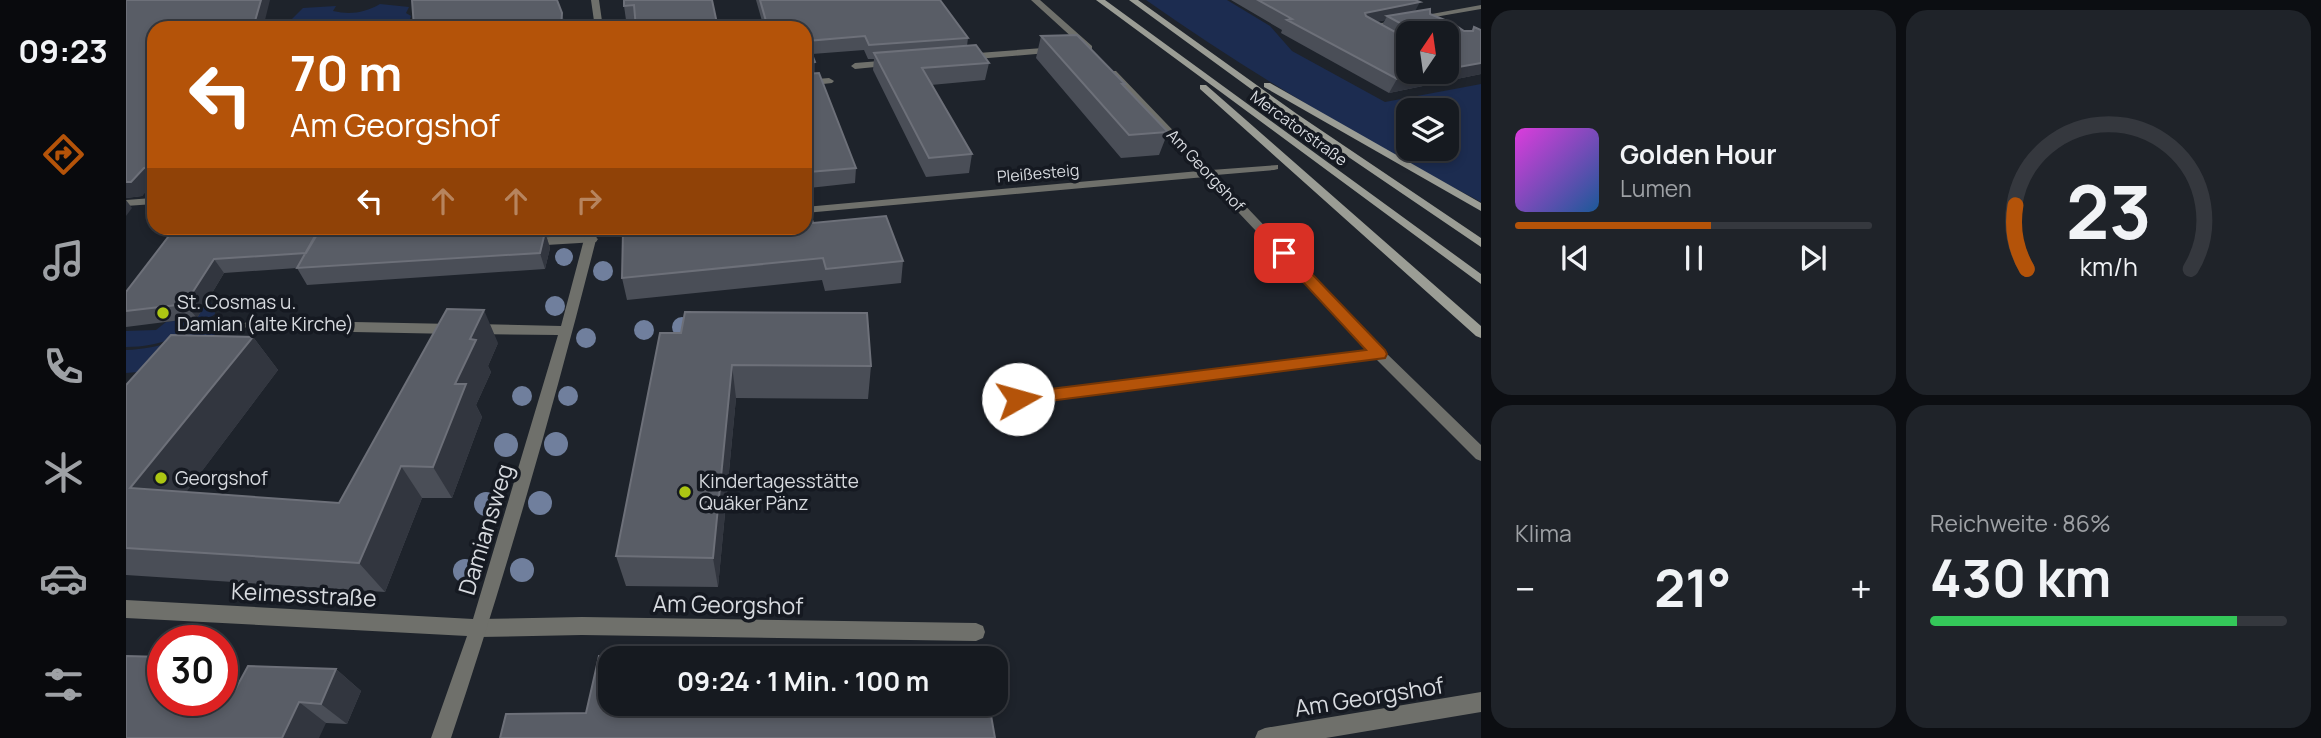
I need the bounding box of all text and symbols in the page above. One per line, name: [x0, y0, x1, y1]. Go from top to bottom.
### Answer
north arrow: [1396, 21, 1460, 84]
map controls: [1396, 21, 1459, 161]
text: 09:23: [18, 29, 108, 73]
text: 70 m: [290, 39, 402, 106]
icon: left: [175, 49, 266, 140]
street label: Mercatorstraße: [1246, 85, 1352, 171]
button: layers: [1396, 98, 1459, 161]
text: Am Georgshof: [290, 103, 500, 147]
street label: Am Georgshof: [1162, 124, 1250, 216]
icon: directions: [39, 130, 88, 179]
text: Golden Hour: [1620, 136, 1777, 172]
street label: Pleißesteig: [996, 158, 1080, 188]
text: 23: [2066, 161, 2151, 261]
text: Lumen: [1620, 172, 1692, 204]
icon: left: [351, 182, 389, 220]
icon: ahead: [424, 182, 462, 220]
icon: ahead: [497, 182, 535, 220]
icon: right: [570, 182, 608, 220]
pin: [1254, 223, 1314, 283]
icon: arrive: [1265, 234, 1303, 272]
icon: music: [39, 236, 88, 285]
icon: previous: [1556, 239, 1594, 277]
icon: pause: [1675, 239, 1713, 277]
icon: next: [1794, 239, 1832, 277]
text: km/h: [2079, 249, 2138, 284]
place label: St. Cosmas u. Damian (alte Kirche): [177, 289, 354, 337]
marker: St. Cosmas u. Damian (alte Kirche): [155, 305, 171, 321]
icon: phone: [39, 342, 88, 391]
position arrow: [981, 362, 1055, 436]
icon: climate: [39, 448, 88, 497]
street label: Damiansweg: [450, 460, 520, 598]
place label: Georgshof: [175, 465, 268, 491]
place label: Kindertagesstätte Quäker Pänz: [699, 468, 859, 516]
marker: Georgshof: [153, 470, 169, 486]
marker: Kindertagesstätte Quäker Pänz: [677, 484, 693, 500]
text: Reichweite · 86%: [1930, 507, 2111, 539]
text: Klima: [1515, 517, 1572, 549]
text: 430 km: [1930, 542, 2111, 613]
text: 21°: [1654, 552, 1731, 623]
icon: car: [39, 554, 88, 603]
text: −: [1515, 562, 1536, 614]
text: +: [1850, 562, 1872, 614]
street label: Keimesstraße: [230, 574, 378, 614]
street label: Am Georgshof: [652, 587, 804, 621]
speed limit sign: 30: [147, 625, 238, 716]
icon: filters: [39, 660, 88, 709]
text: 09:24 · 1 Min. · 100 m: [677, 663, 929, 699]
street label: Am Georgshof: [1292, 668, 1446, 724]

